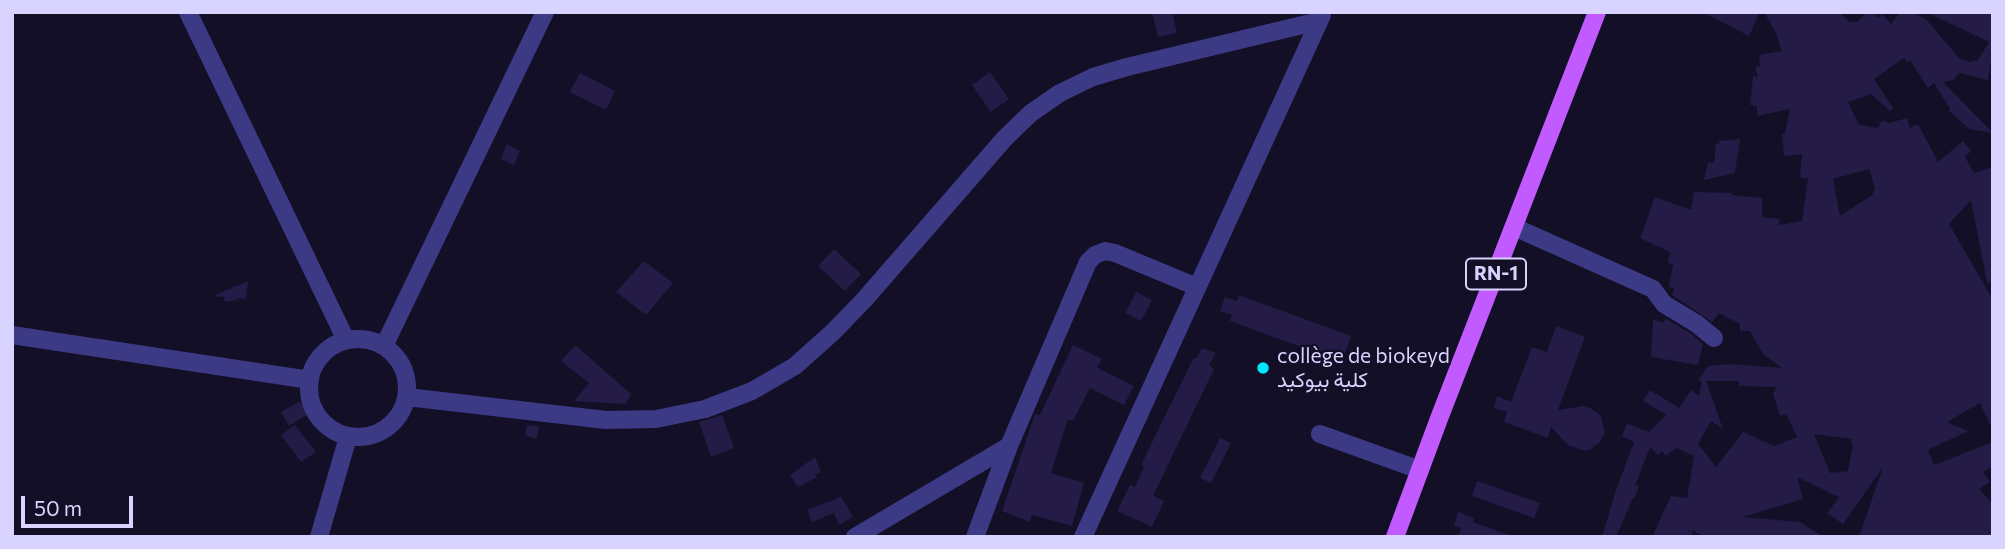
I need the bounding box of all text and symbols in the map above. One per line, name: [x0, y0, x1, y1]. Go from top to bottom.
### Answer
road number: RN-1: [1466, 258, 1526, 290]
place label: collège de biokeyd كلية بيوكيد: [1277, 343, 1450, 393]
marker: collège de biokeyd كلية بيوكيد: [1255, 360, 1271, 376]
scale bar: [24, 482, 136, 526]
text: 50 m: [34, 495, 82, 520]

